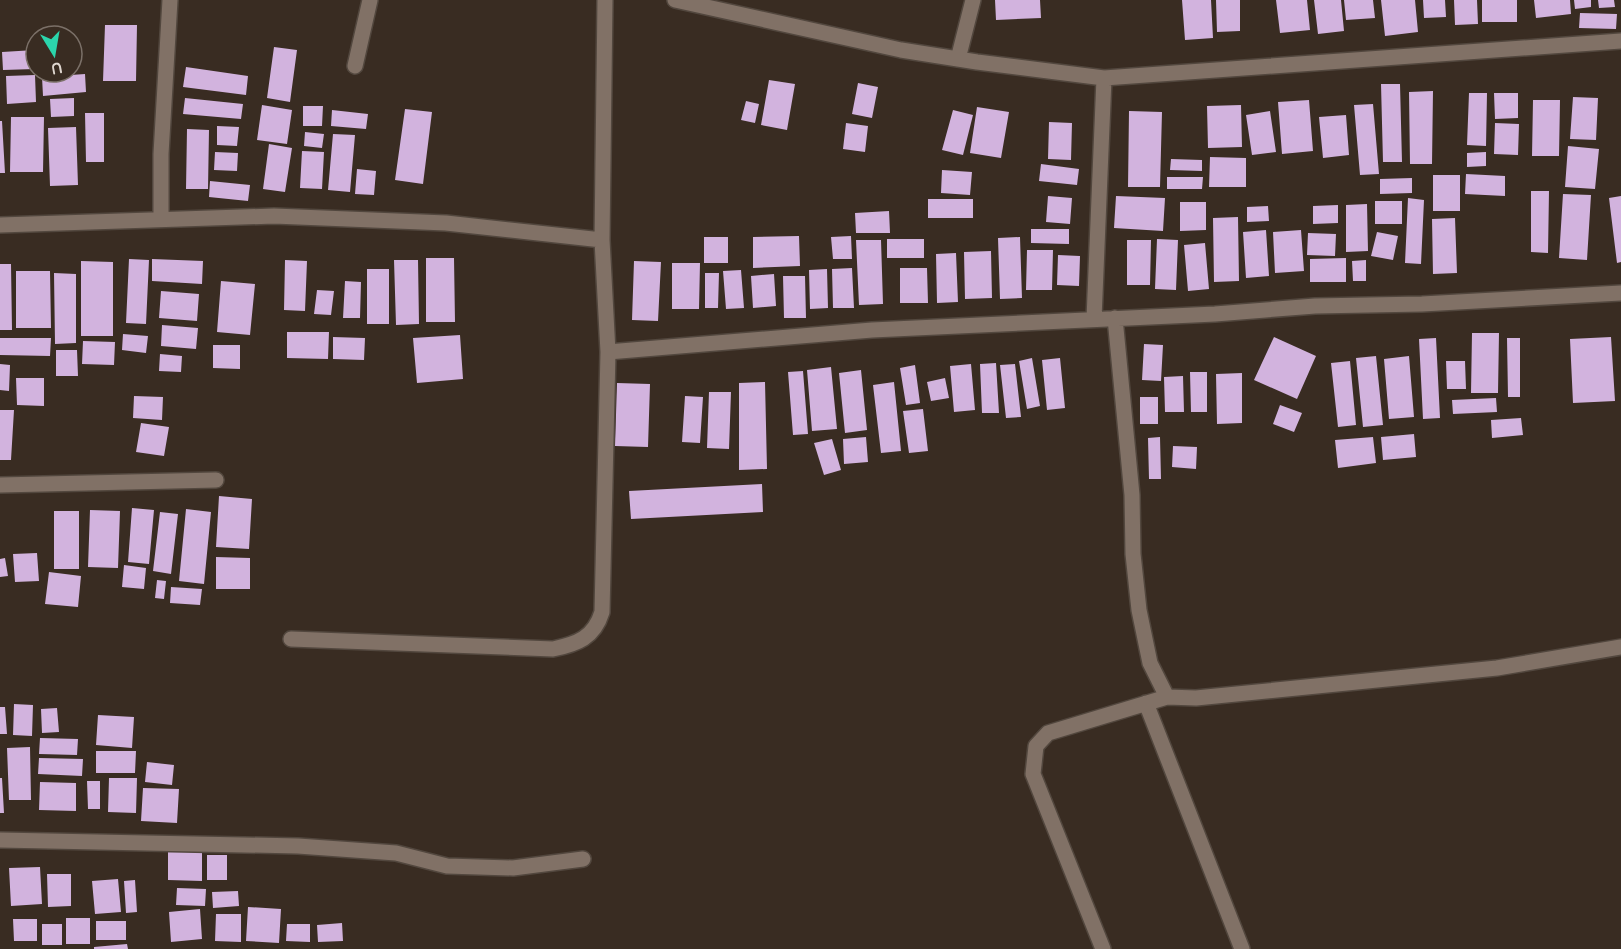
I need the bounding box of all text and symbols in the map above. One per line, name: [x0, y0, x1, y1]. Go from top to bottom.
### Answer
north arrow: [24, 24, 84, 84]
text: U: [49, 58, 64, 80]

